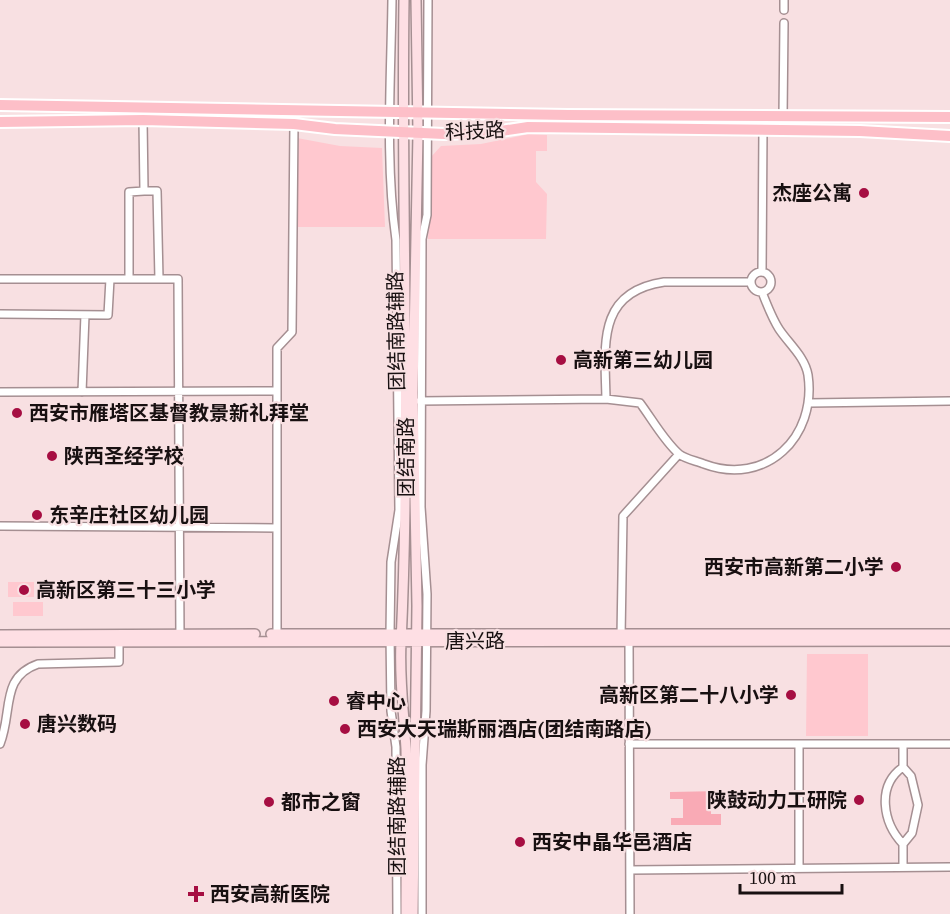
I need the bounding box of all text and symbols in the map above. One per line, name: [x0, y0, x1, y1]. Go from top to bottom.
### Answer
street label: 科技路: [444, 115, 506, 147]
place label: 杰座公寓: [772, 179, 852, 207]
marker: 杰座公寓: [857, 186, 871, 200]
street label: 团结南路辅路: [381, 271, 411, 391]
place label: 高新第三幼儿园: [573, 346, 713, 374]
marker: 高新第三幼儿园: [554, 353, 568, 367]
place label: 西安市雁塔区基督教景新礼拜堂: [29, 399, 309, 427]
marker: 西安市雁塔区基督教景新礼拜堂: [10, 406, 24, 420]
street label: 团结南路: [392, 417, 420, 497]
place label: 陕西圣经学校: [64, 442, 184, 470]
marker: 陕西圣经学校: [45, 449, 59, 463]
place label: 东辛庄社区幼儿园: [49, 501, 209, 529]
marker: 东辛庄社区幼儿园: [30, 508, 44, 522]
place label: 西安市高新第二小学: [704, 553, 884, 581]
marker: 西安市高新第二小学: [889, 560, 903, 574]
place label: 高新区第三十三小学: [36, 576, 216, 604]
marker: 高新区第三十三小学: [17, 583, 31, 597]
street label: 唐兴路: [445, 627, 505, 655]
place label: 高新区第二十八小学: [599, 681, 779, 709]
place label: 睿中心: [346, 687, 406, 715]
marker: 高新区第二十八小学: [784, 688, 798, 702]
marker: 睿中心: [327, 694, 341, 708]
place label: 唐兴数码: [37, 710, 117, 738]
place label: 西安大天瑞斯丽酒店(团结南路店): [357, 715, 652, 743]
marker: 唐兴数码: [18, 717, 32, 731]
marker: 西安大天瑞斯丽酒店(团结南路店): [338, 722, 352, 736]
street label: 团结南路辅路: [383, 756, 411, 876]
place label: 陕鼓动力工研院: [707, 786, 847, 814]
place label: 都市之窗: [281, 788, 361, 816]
marker: 陕鼓动力工研院: [852, 793, 866, 807]
marker: 都市之窗: [262, 795, 276, 809]
place label: 西安中晶华邑酒店: [532, 828, 692, 856]
marker: 西安中晶华邑酒店: [513, 835, 527, 849]
scale bar: [740, 857, 842, 895]
text: 100 m: [749, 865, 796, 890]
place label: 西安高新医院: [210, 880, 330, 908]
marker: 西安高新医院: [187, 885, 205, 903]

